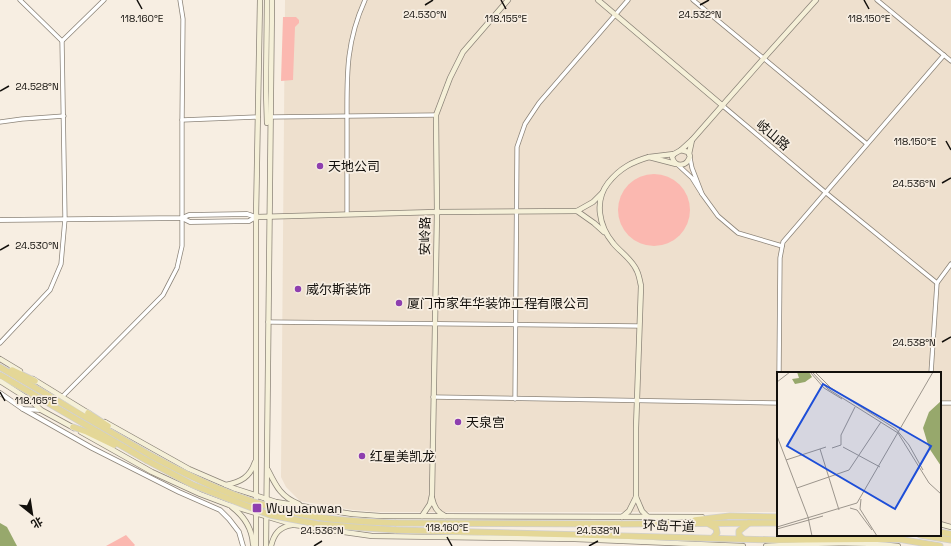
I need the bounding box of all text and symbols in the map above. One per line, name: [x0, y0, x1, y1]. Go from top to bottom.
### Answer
text: 24.530°N: [403, 8, 447, 21]
text: 24.532°N: [678, 8, 722, 21]
text: 118.160°E: [121, 12, 164, 25]
text: 118.155°E: [485, 12, 528, 25]
text: 118.150°E: [848, 12, 891, 25]
text: 24.528°N: [15, 80, 59, 93]
street label: 岐山路: [753, 116, 793, 154]
text: 118.150°E: [894, 135, 937, 148]
place label: 天地公司: [328, 158, 380, 175]
marker: 天地公司: [315, 161, 325, 171]
text: 24.536°N: [892, 177, 936, 190]
street label: 安岭路: [416, 216, 434, 256]
text: 24.530°N: [15, 239, 59, 252]
place label: 威尔斯装饰: [306, 281, 371, 298]
marker: 威尔斯装饰: [293, 284, 303, 294]
place label: 厦门市家年华装饰工程有限公司: [407, 295, 589, 312]
marker: 厦门市家年华装饰工程有限公司: [394, 298, 404, 308]
text: 24.538°N: [892, 336, 936, 349]
inset map: [777, 372, 941, 536]
text: 118.165°E: [15, 394, 58, 407]
place label: 天泉宫: [466, 414, 505, 431]
marker: 天泉宫: [453, 417, 463, 427]
place label: 红星美凯龙: [370, 448, 435, 465]
marker: 红星美凯龙: [357, 451, 367, 461]
north arrow: [12, 494, 52, 534]
place label: Wuyuanwan: [266, 500, 342, 517]
marker: Wuyuanwan: [251, 502, 263, 514]
text: 北: [29, 514, 45, 531]
street label: 环岛干道: [643, 517, 695, 535]
text: 118.160°E: [426, 521, 469, 534]
text: 24.536°N: [300, 524, 344, 537]
text: 24.538°N: [576, 524, 620, 537]

